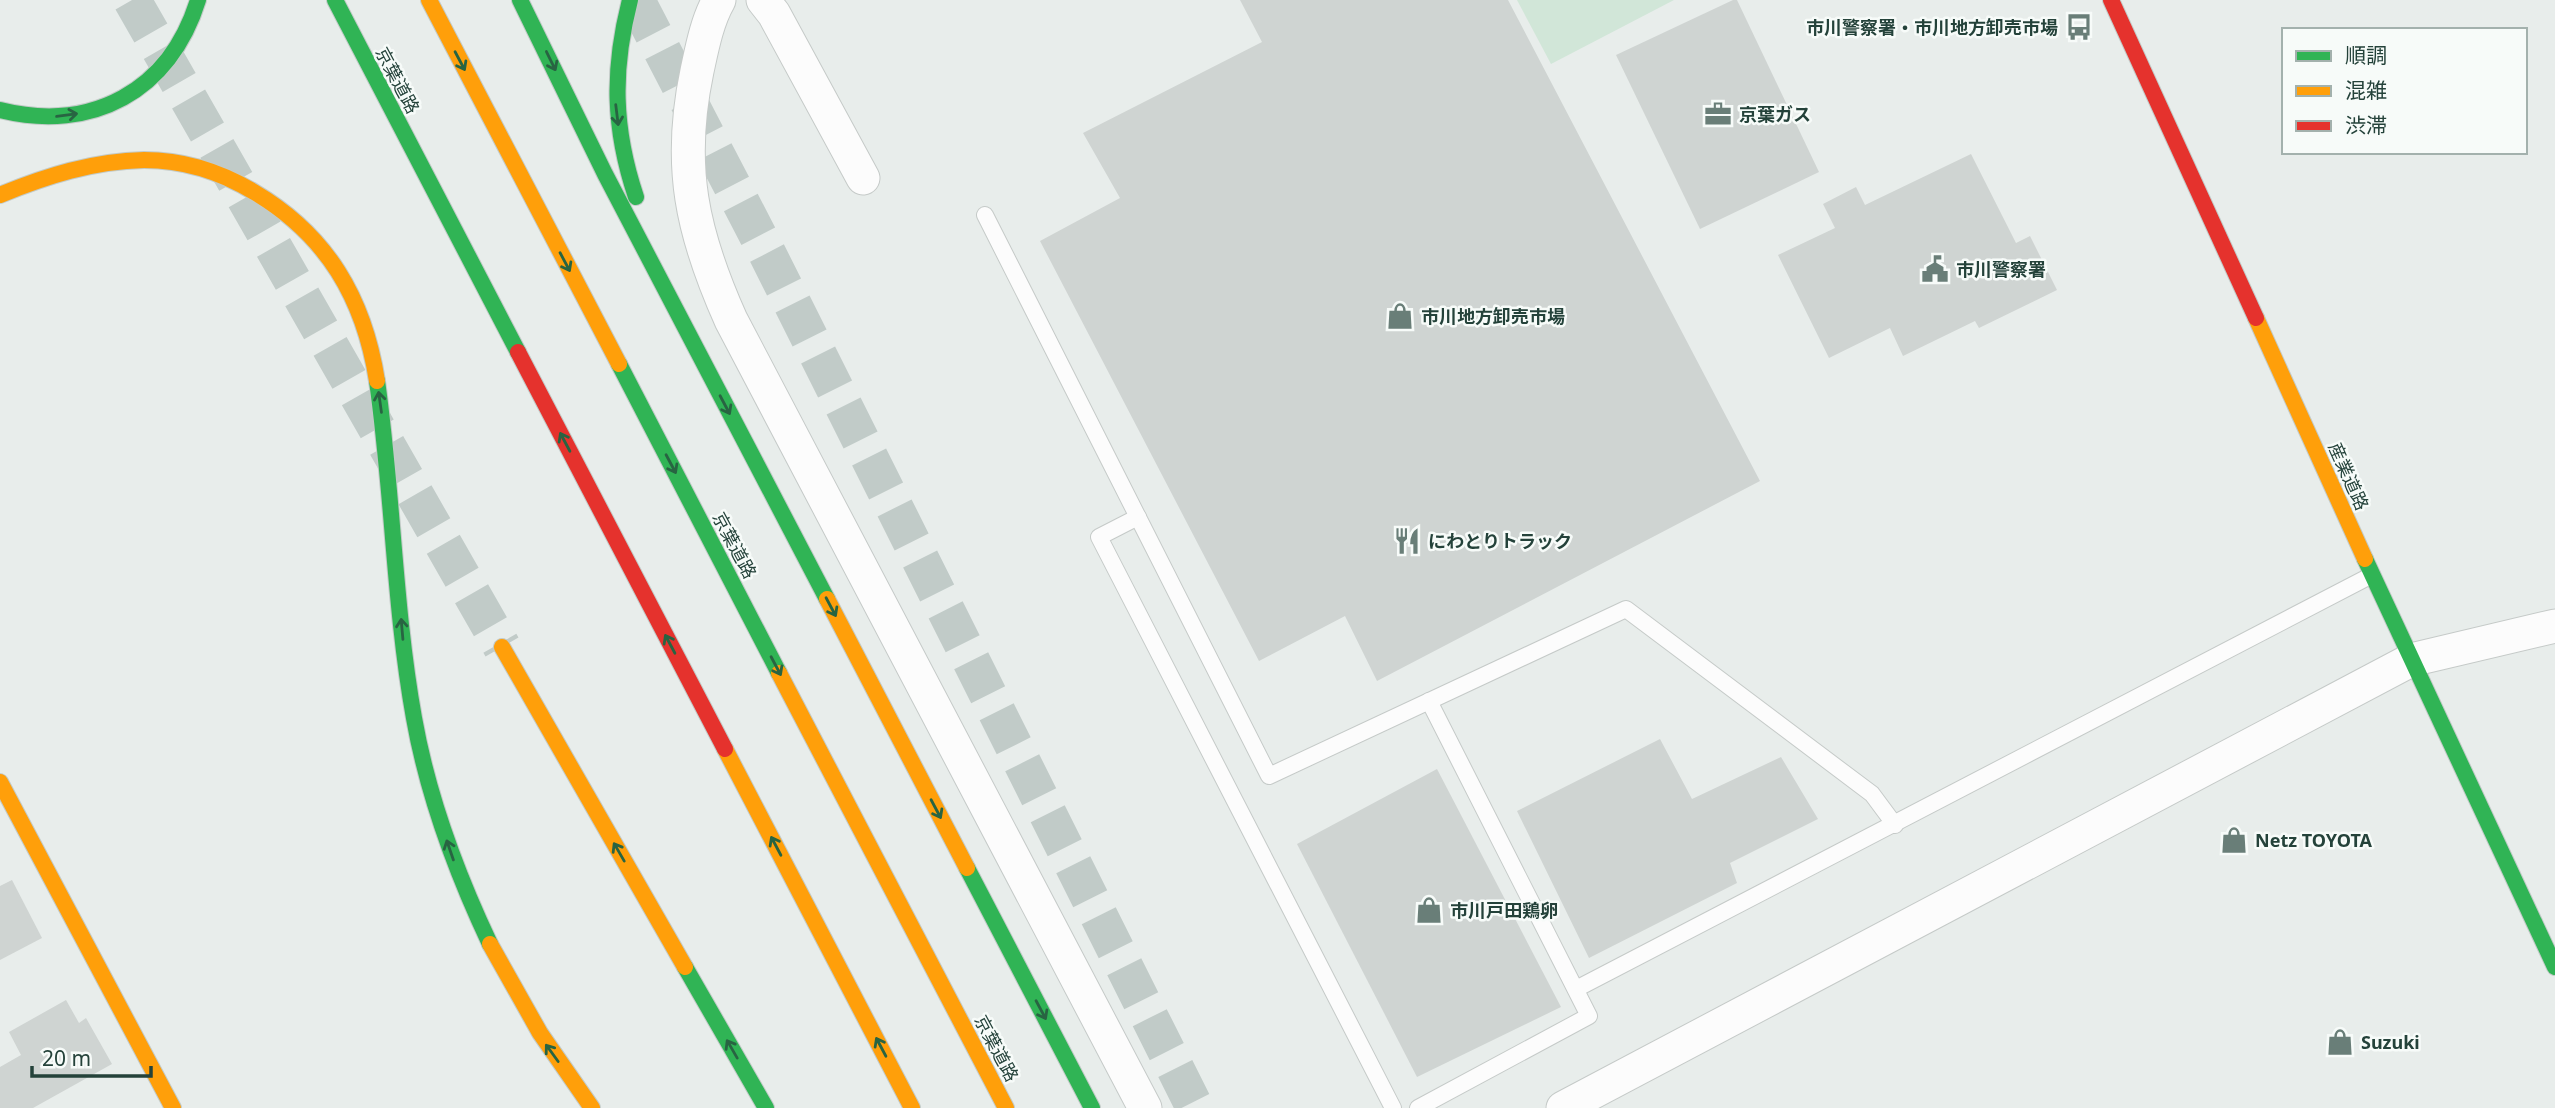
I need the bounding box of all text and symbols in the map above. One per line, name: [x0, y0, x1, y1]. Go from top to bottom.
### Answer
bus stop icon: 市川警察署・市川地方卸売市場: [2064, 12, 2094, 42]
place label: 市川警察署・市川地方卸売市場: [1806, 15, 2058, 39]
legend: [2282, 28, 2527, 154]
text: 順調: [2345, 41, 2387, 69]
street label: 京葉道路: [371, 43, 425, 117]
one-way arrow: [454, 50, 468, 70]
one-way arrow: [544, 50, 558, 71]
text: 混雑: [2345, 76, 2387, 104]
office icon: 京葉ガス: [1703, 99, 1733, 129]
place label: 京葉ガス: [1739, 102, 1811, 126]
one-way arrow: [611, 104, 624, 126]
one-way arrow: [55, 109, 78, 122]
text: 渋滞: [2345, 111, 2387, 139]
one-way arrow: [559, 251, 573, 272]
public building icon: 市川警察署: [1920, 254, 1950, 284]
place label: 市川警察署: [1956, 257, 2046, 281]
shop icon: 市川地方卸売市場: [1385, 301, 1415, 331]
place label: 市川地方卸売市場: [1421, 304, 1565, 328]
one-way arrow: [374, 391, 387, 414]
one-way arrow: [719, 394, 733, 415]
one-way arrow: [558, 432, 572, 453]
street label: 産業道路: [2323, 438, 2375, 514]
one-way arrow: [664, 453, 678, 474]
street label: 京葉道路: [708, 508, 762, 582]
restaurant icon: にわとりトラック: [1392, 526, 1422, 556]
place label: にわとりトラック: [1428, 529, 1572, 553]
one-way arrow: [824, 596, 838, 617]
one-way arrow: [395, 618, 408, 640]
one-way arrow: [663, 634, 677, 655]
one-way arrow: [769, 655, 783, 676]
one-way arrow: [930, 798, 943, 819]
shop icon: Netz TOYOTA: [2219, 825, 2249, 855]
place label: Netz TOYOTA: [2255, 828, 2373, 852]
one-way arrow: [768, 836, 782, 857]
one-way arrow: [443, 840, 455, 862]
one-way arrow: [612, 842, 626, 862]
shop icon: 市川戸田鶏卵: [1414, 895, 1444, 925]
place label: 市川戸田鶏卵: [1450, 898, 1558, 922]
one-way arrow: [1035, 999, 1049, 1020]
street label: 京葉道路: [970, 1011, 1024, 1085]
shop icon: Suzuki: [2325, 1027, 2355, 1057]
place label: Suzuki: [2361, 1030, 2420, 1054]
scale bar: [32, 1034, 150, 1078]
one-way arrow: [873, 1038, 887, 1058]
one-way arrow: [725, 1039, 739, 1059]
text: 20 m: [42, 1044, 91, 1072]
one-way arrow: [544, 1044, 559, 1063]

